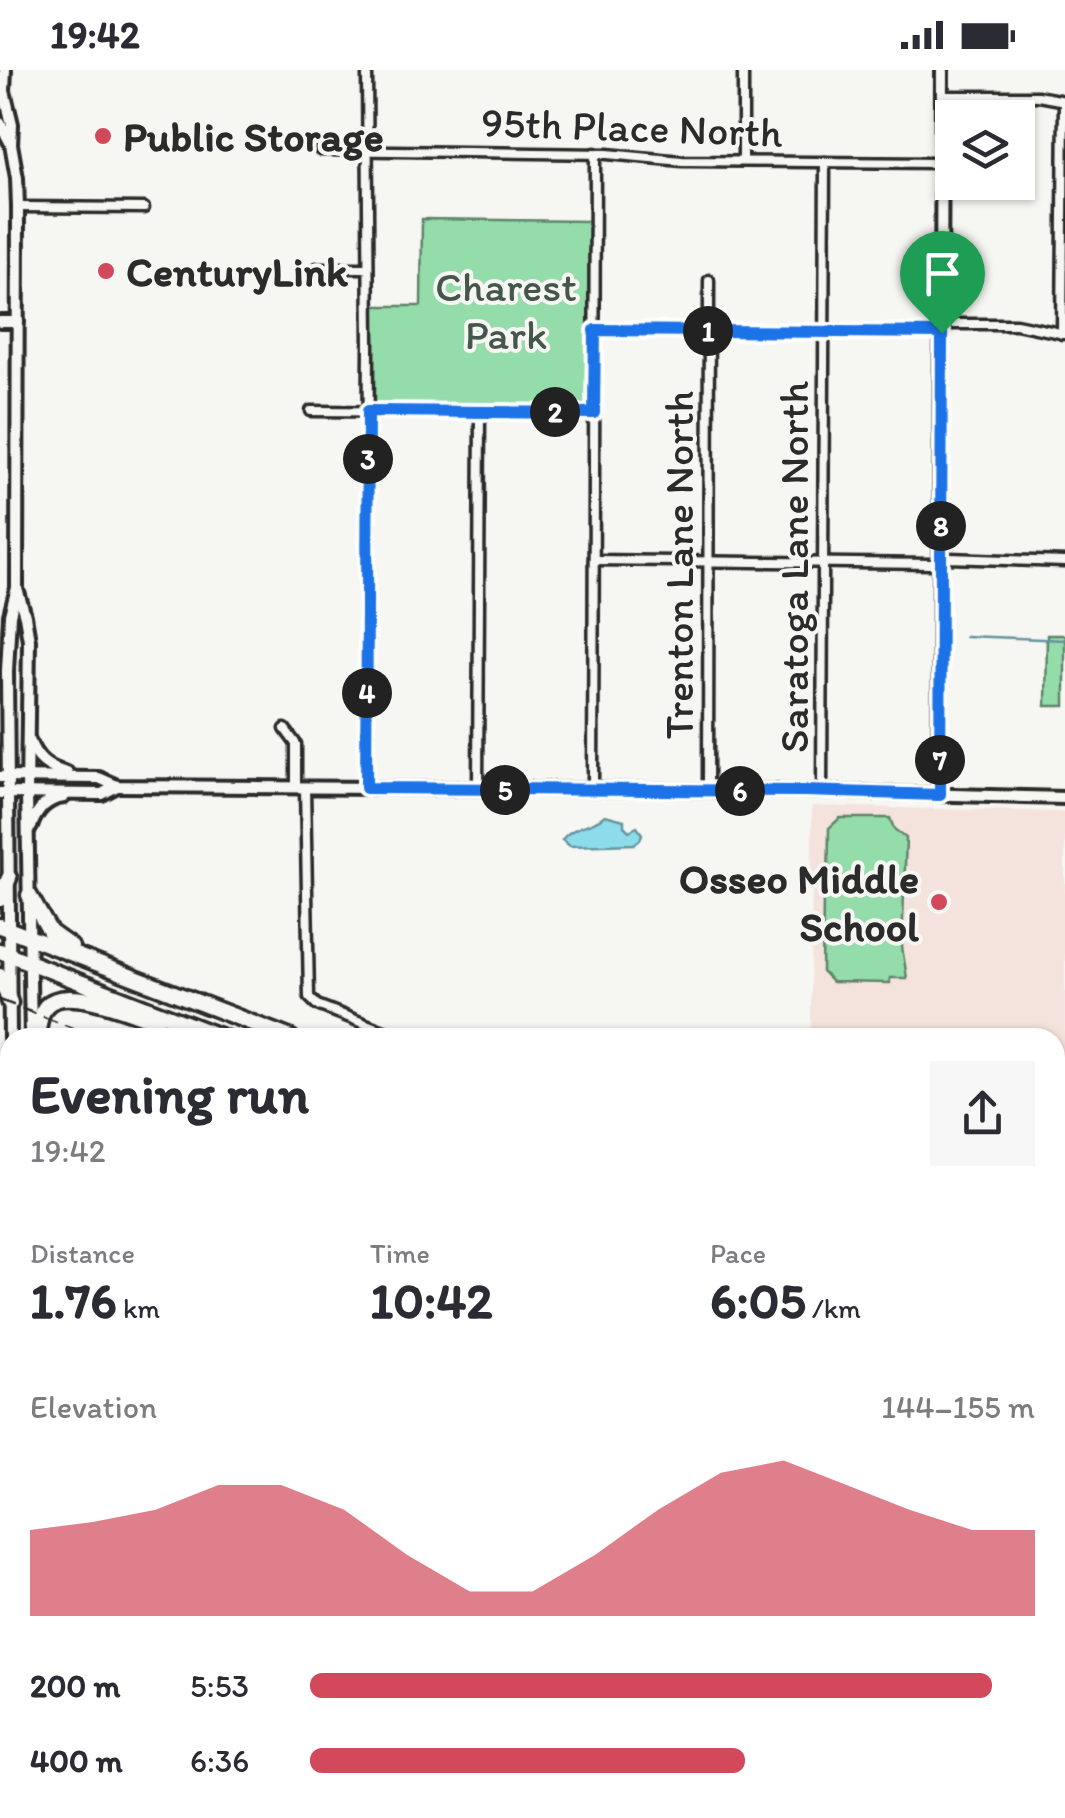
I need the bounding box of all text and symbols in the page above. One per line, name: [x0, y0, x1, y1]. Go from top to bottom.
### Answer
text: 19:42: [50, 12, 140, 58]
street label: 95th Place North: [480, 96, 784, 158]
map controls: [935, 100, 1035, 200]
button: layers: [935, 100, 1035, 200]
place label: Public Storage: [123, 111, 384, 162]
marker: Public Storage: [92, 125, 114, 147]
pin: [900, 231, 985, 334]
place label: CenturyLink: [126, 246, 348, 297]
icon: arrive: [915, 246, 970, 301]
marker: CenturyLink: [95, 260, 117, 282]
park label: Charest Park: [435, 261, 577, 360]
pin: 1: [683, 306, 733, 356]
text: 1: [702, 314, 715, 348]
street label: Saratoga Lane North: [768, 381, 819, 753]
pin: 2: [530, 387, 580, 437]
street label: Trenton Lane North: [653, 391, 704, 739]
text: 2: [548, 395, 562, 429]
pin: 3: [343, 434, 393, 484]
text: 3: [360, 442, 376, 476]
pin: 8: [916, 501, 966, 551]
text: 8: [933, 509, 949, 543]
pin: 4: [342, 668, 392, 718]
text: 4: [359, 676, 375, 710]
pin: 7: [915, 735, 965, 785]
text: 7: [933, 743, 947, 777]
pin: 5: [480, 765, 530, 815]
pin: 6: [715, 766, 765, 816]
text: 5: [498, 773, 512, 807]
text: 6: [733, 774, 747, 808]
place label: Osseo Middle School: [679, 853, 919, 952]
marker: Osseo Middle School: [928, 891, 950, 913]
text: Evening run: [30, 1061, 309, 1127]
button: share: [930, 1061, 1035, 1166]
text: 19:42: [30, 1132, 106, 1170]
text: Distance: [30, 1236, 135, 1270]
text: Time: [370, 1236, 430, 1270]
text: Pace: [710, 1236, 766, 1270]
text: 1.76: [30, 1270, 117, 1331]
text: 10:42: [370, 1270, 493, 1331]
text: 6:05: [710, 1270, 806, 1331]
text: km: [117, 1291, 160, 1325]
text: /km: [806, 1291, 861, 1325]
text: Elevation: [30, 1388, 157, 1426]
text: 144–155 m: [881, 1388, 1035, 1426]
text: 200 m: [30, 1667, 120, 1705]
text: 5:53: [190, 1667, 249, 1705]
text: 400 m: [30, 1742, 123, 1780]
text: 6:36: [190, 1742, 249, 1780]

